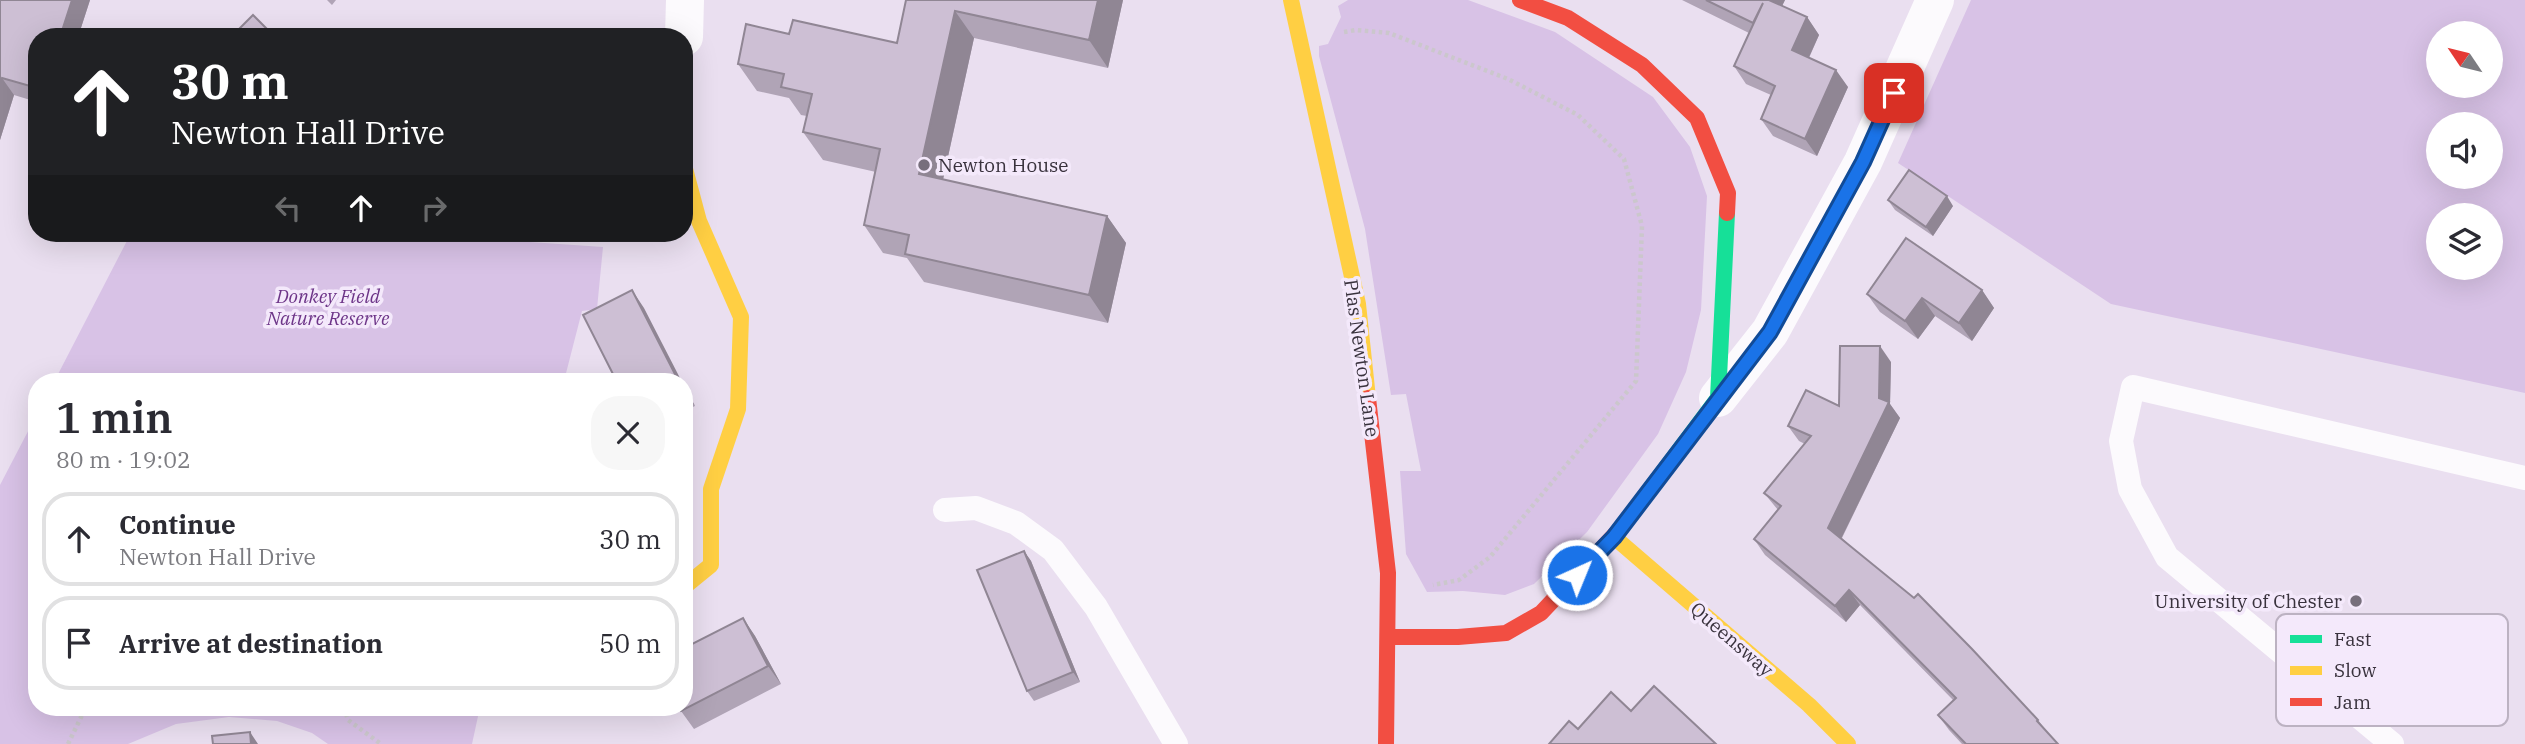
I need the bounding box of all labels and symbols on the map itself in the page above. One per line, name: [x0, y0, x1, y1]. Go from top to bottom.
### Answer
north arrow: [2426, 21, 2502, 98]
pin: [1864, 63, 1924, 123]
place label: Newton House: [938, 153, 1069, 177]
marker: Newton House: [916, 157, 932, 173]
street label: Plas Newton Lane: [1339, 277, 1385, 439]
park label: Donkey Field Nature Reserve: [266, 284, 390, 330]
position arrow: [1540, 538, 1614, 612]
place label: University of Chester: [2155, 589, 2343, 613]
marker: University of Chester: [2348, 593, 2364, 609]
street label: Queensway: [1686, 596, 1779, 682]
legend: [2276, 614, 2508, 726]
text: Fast: [2334, 627, 2372, 651]
text: Slow: [2334, 658, 2376, 682]
text: Jam: [2334, 690, 2371, 714]

